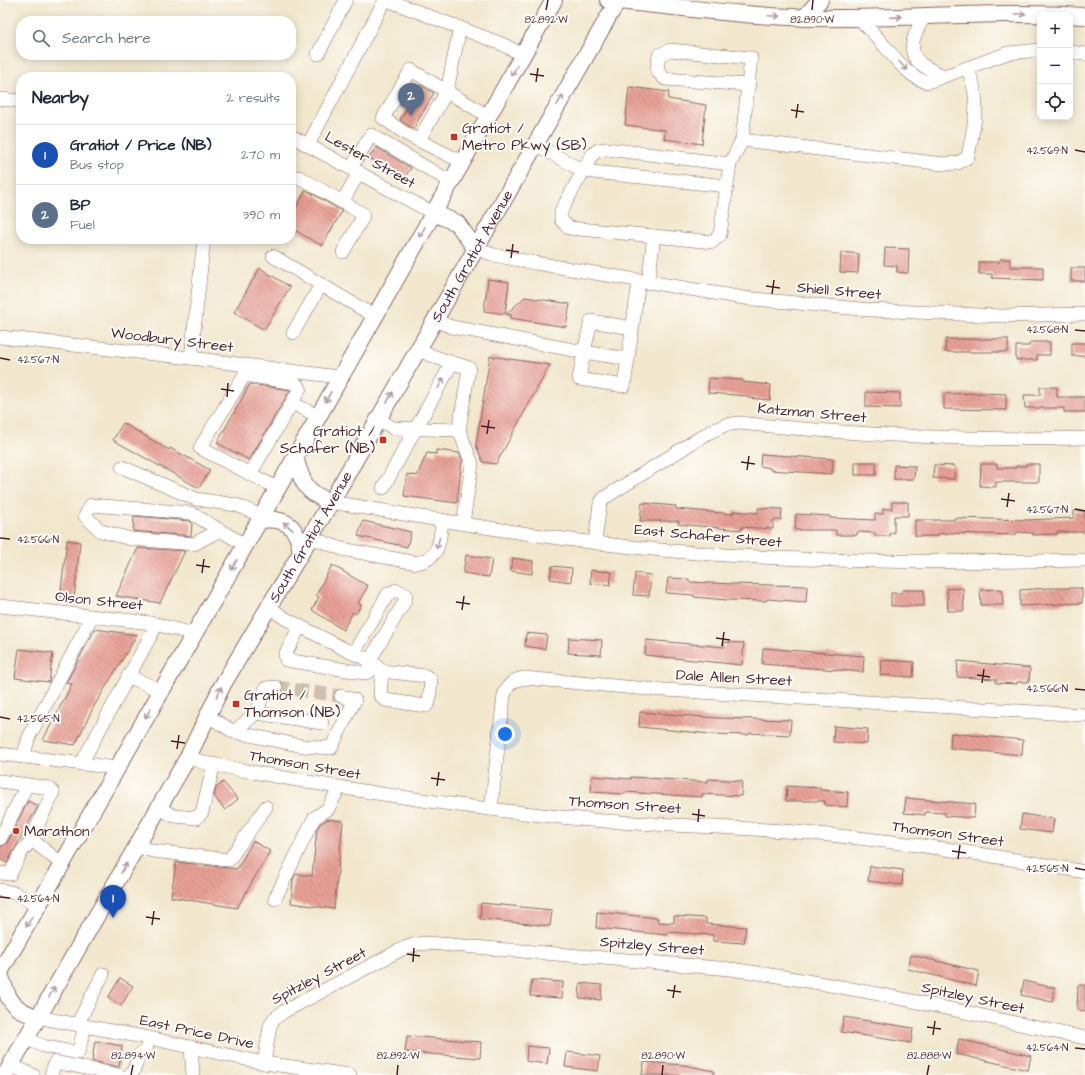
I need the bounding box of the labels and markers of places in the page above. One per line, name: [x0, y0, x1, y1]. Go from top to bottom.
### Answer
pin: 2: [398, 83, 424, 116]
place label: Gratiot / Metro Pkwy (SB): [462, 118, 587, 157]
marker: Gratiot / Metro Pkwy (SB): [449, 132, 459, 142]
place label: Gratiot / Schafer (NB): [280, 421, 375, 459]
marker: Gratiot / Schafer (NB): [378, 435, 388, 445]
place label: Gratiot / Thomson (NB): [244, 685, 340, 723]
marker: Gratiot / Thomson (NB): [231, 699, 241, 709]
place label: Marathon: [24, 821, 90, 842]
marker: Marathon: [11, 826, 21, 836]
pin: 1: [100, 885, 126, 918]

